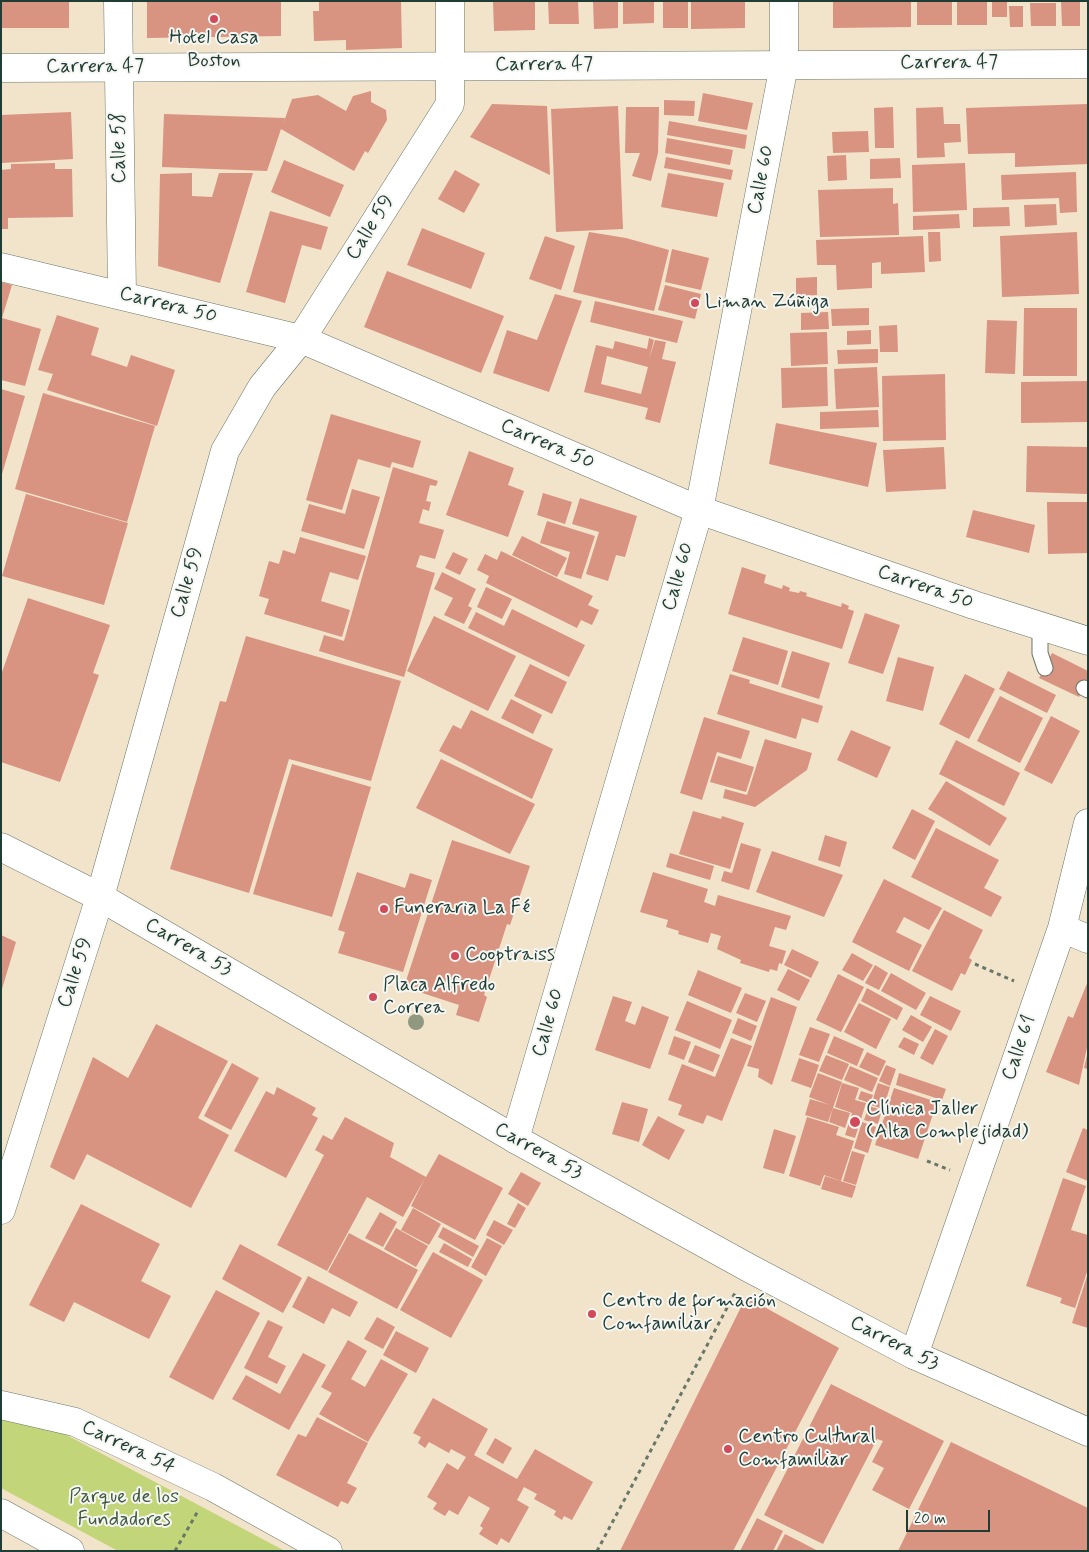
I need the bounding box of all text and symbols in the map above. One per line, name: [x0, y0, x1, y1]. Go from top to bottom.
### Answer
marker: Hotel Casa Boston: [208, 13, 220, 25]
place label: Hotel Casa Boston: [169, 27, 259, 74]
street label: Carrera 47: [900, 52, 998, 76]
street label: Carrera 47: [495, 54, 593, 78]
street label: Carrera 47: [46, 56, 144, 80]
street label: Calle 58: [107, 112, 133, 184]
street label: Calle 60: [744, 143, 780, 217]
street label: Calle 59: [342, 191, 400, 265]
street label: Carrera 50: [117, 282, 219, 330]
place label: Liman Zúñiga: [705, 291, 829, 315]
marker: Liman Zúñiga: [689, 297, 701, 309]
street label: Carrera 50: [496, 414, 598, 476]
street label: Calle 60: [658, 540, 700, 614]
street label: Calle 59: [166, 545, 210, 621]
street label: Carrera 50: [874, 560, 976, 616]
place label: Funeraria La Fé: [394, 897, 530, 921]
marker: Funeraria La Fé: [378, 903, 390, 915]
street label: Carrera 53: [140, 913, 236, 983]
street label: Calle 59: [53, 935, 99, 1011]
place label: Cooptraiss: [465, 944, 555, 968]
marker: Cooptraiss: [449, 950, 461, 962]
place label: Placa Alfredo Correa: [383, 974, 495, 1021]
street label: Calle 60: [528, 986, 570, 1060]
marker: Placa Alfredo Correa: [367, 991, 379, 1003]
street label: Calle 61: [998, 1012, 1042, 1084]
place label: Clínica Jaller (Alta Complejidad): [866, 1098, 1028, 1145]
marker: Clínica Jaller (Alta Complejidad): [848, 1115, 862, 1129]
street label: Carrera 53: [490, 1118, 586, 1186]
place label: Centro de formación Comfamiliar: [602, 1290, 776, 1337]
marker: Centro de formación Comfamiliar: [586, 1308, 598, 1320]
street label: Carrera 53: [845, 1311, 943, 1377]
street label: Carrera 54: [77, 1416, 179, 1480]
place label: Centro Cultural Comfamiliar: [738, 1426, 875, 1473]
marker: Centro Cultural Comfamiliar: [722, 1443, 734, 1455]
park label: Parque de los Fundadores: [69, 1486, 179, 1533]
scale bar: [909, 1500, 993, 1532]
text: 20 m: [914, 1509, 946, 1529]

